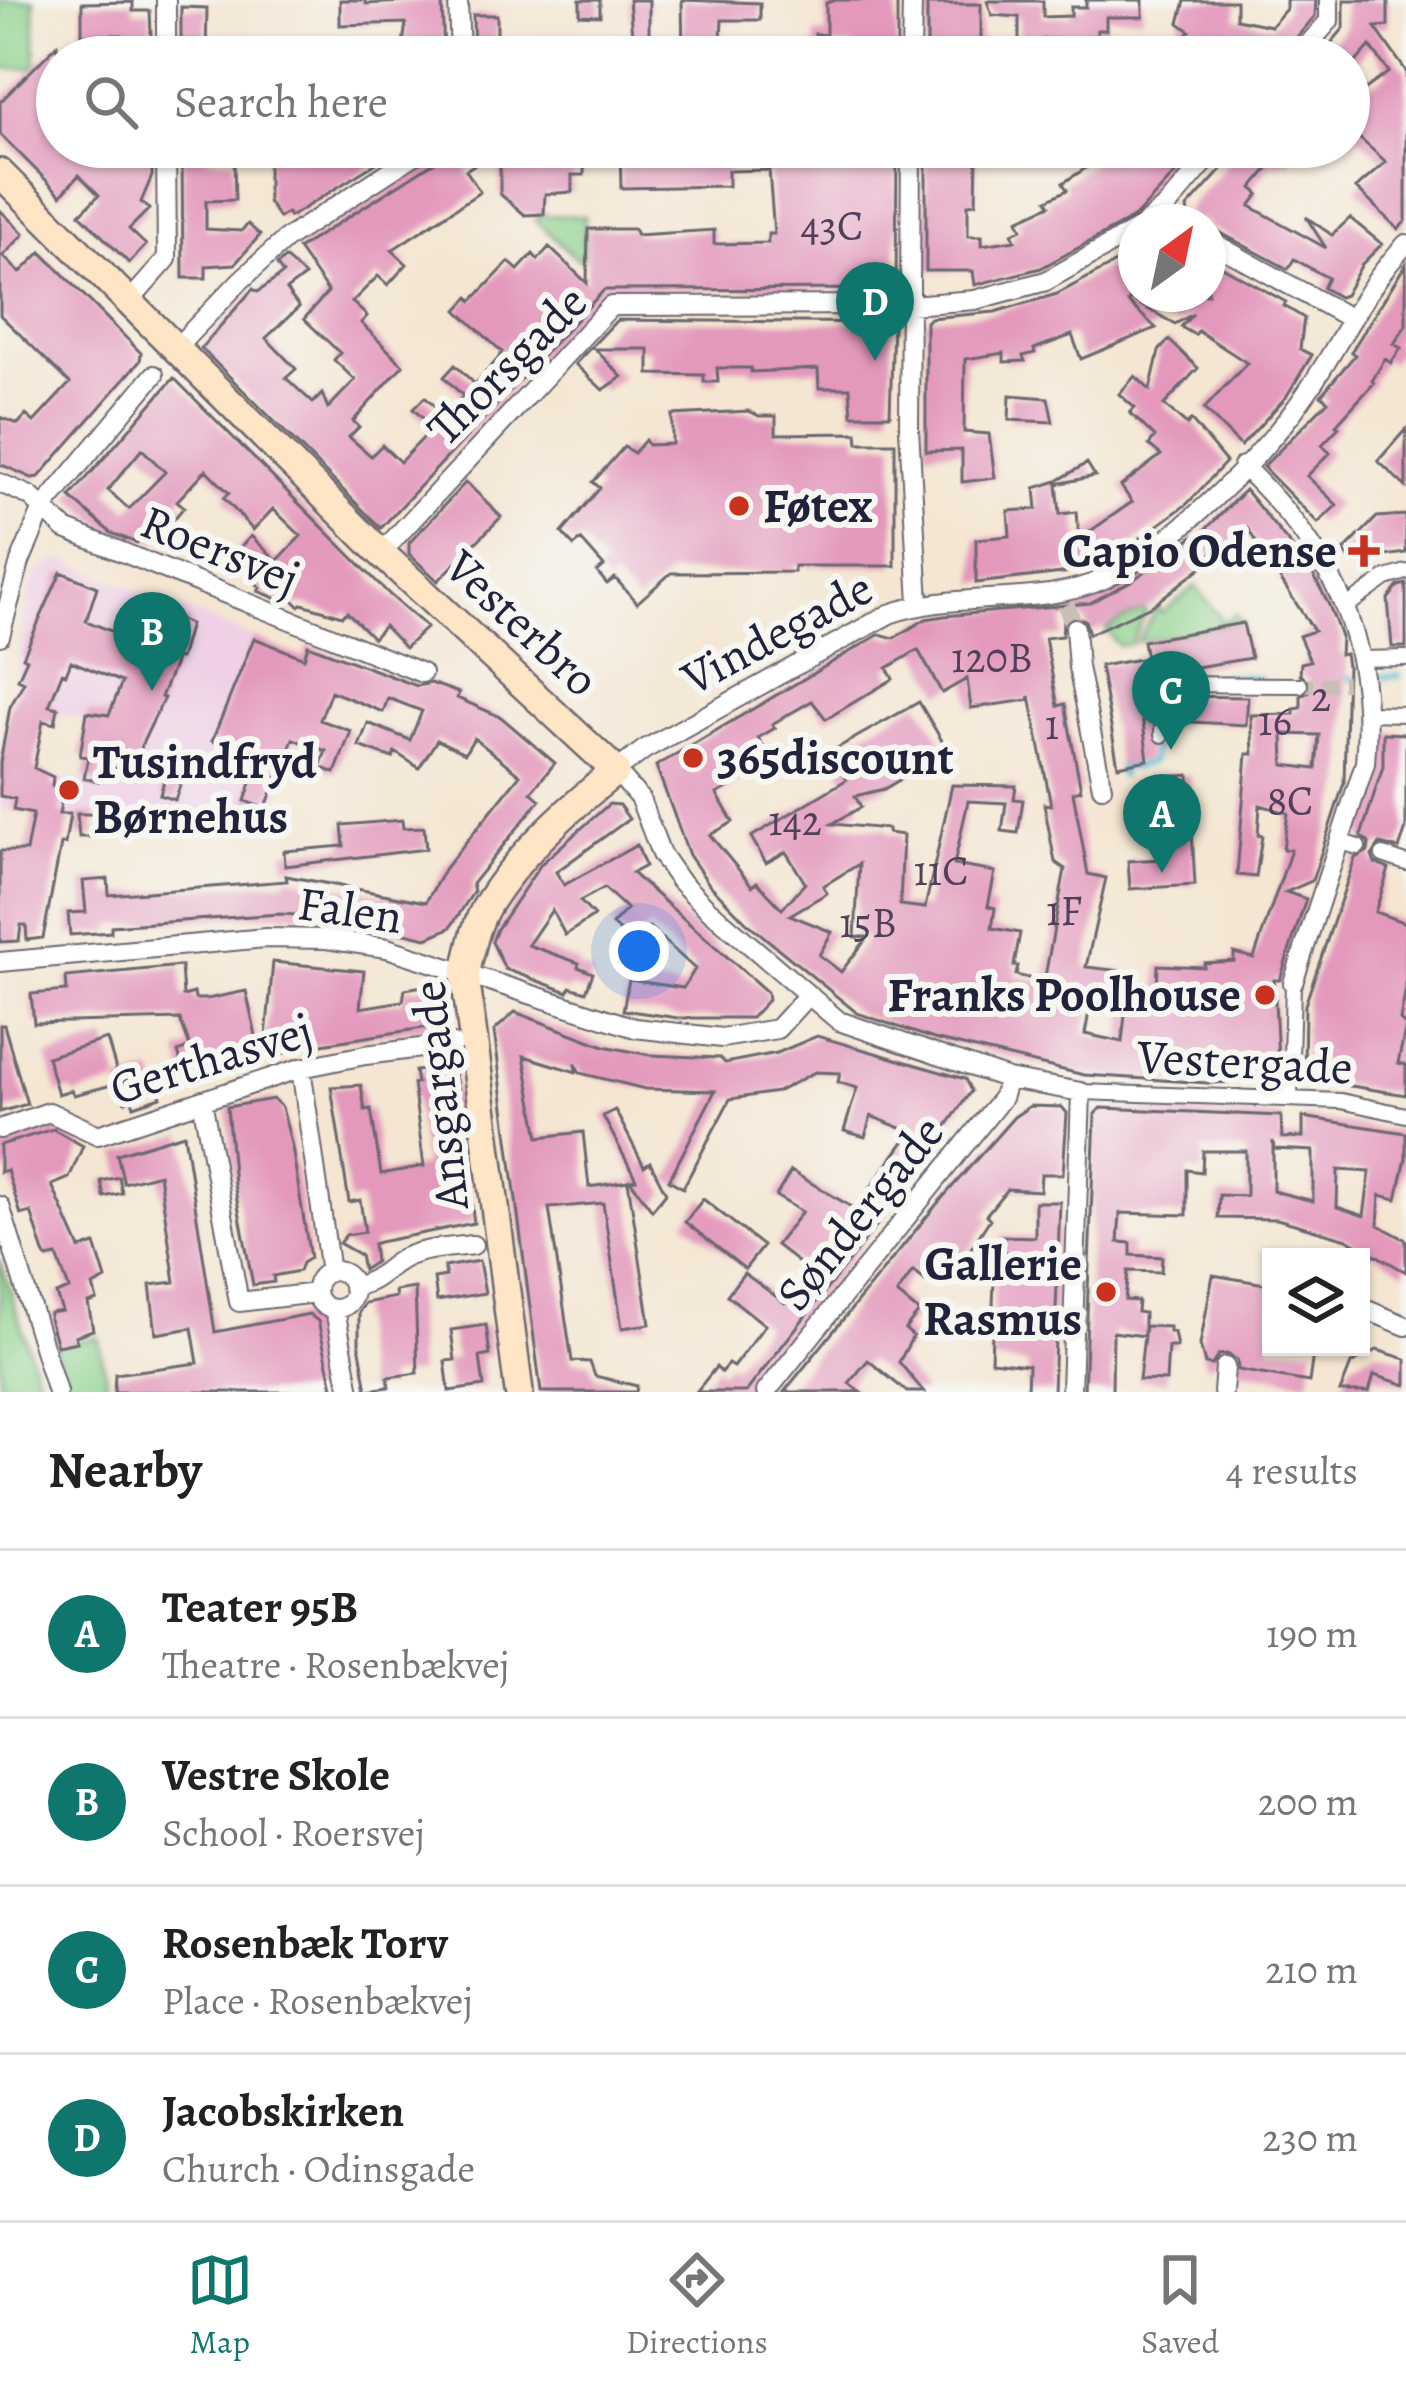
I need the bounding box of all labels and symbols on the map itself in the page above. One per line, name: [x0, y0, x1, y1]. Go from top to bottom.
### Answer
house number: 43C: [801, 197, 863, 254]
north arrow: [1118, 204, 1226, 312]
pin: D: [836, 262, 914, 361]
street label: Thorsgade: [412, 270, 602, 460]
place label: Føtex: [763, 473, 873, 539]
street label: Roersvej: [131, 488, 309, 612]
marker: Føtex: [726, 493, 752, 519]
place label: Capio Odense: [1062, 518, 1337, 584]
street label: Vesterbro: [430, 534, 613, 711]
marker: Capio Odense: [1348, 535, 1380, 567]
street label: Vindegade: [669, 555, 884, 711]
pin: B: [113, 592, 191, 691]
house number: 120B: [951, 629, 1033, 686]
pin: C: [1132, 651, 1210, 750]
house number: 2: [1311, 668, 1331, 725]
house number: 16: [1258, 692, 1292, 749]
house number: 1: [1045, 696, 1059, 753]
place label: 365discount: [717, 725, 954, 791]
place label: Tusindfryd Børnehus: [93, 729, 317, 850]
marker: 365discount: [680, 745, 706, 771]
house number: 8C: [1267, 772, 1313, 829]
pin: A: [1123, 774, 1201, 873]
marker: Tusindfryd Børnehus: [56, 777, 82, 803]
house number: 142: [768, 792, 822, 849]
house number: 11C: [913, 842, 969, 899]
street label: Falen: [294, 870, 406, 950]
house number: 1F: [1046, 882, 1082, 939]
house number: 15B: [839, 894, 897, 951]
your location: [609, 921, 669, 981]
place label: Franks Poolhouse: [887, 962, 1241, 1028]
street label: Ansgargade: [395, 977, 485, 1214]
marker: Franks Poolhouse: [1252, 982, 1278, 1008]
street label: Gerthasvej: [102, 997, 320, 1121]
street label: Vestergade: [1135, 1023, 1354, 1101]
street label: Søndergade: [761, 1102, 959, 1324]
place label: Gallerie Rasmus: [923, 1231, 1082, 1352]
marker: Gallerie Rasmus: [1093, 1279, 1119, 1305]

